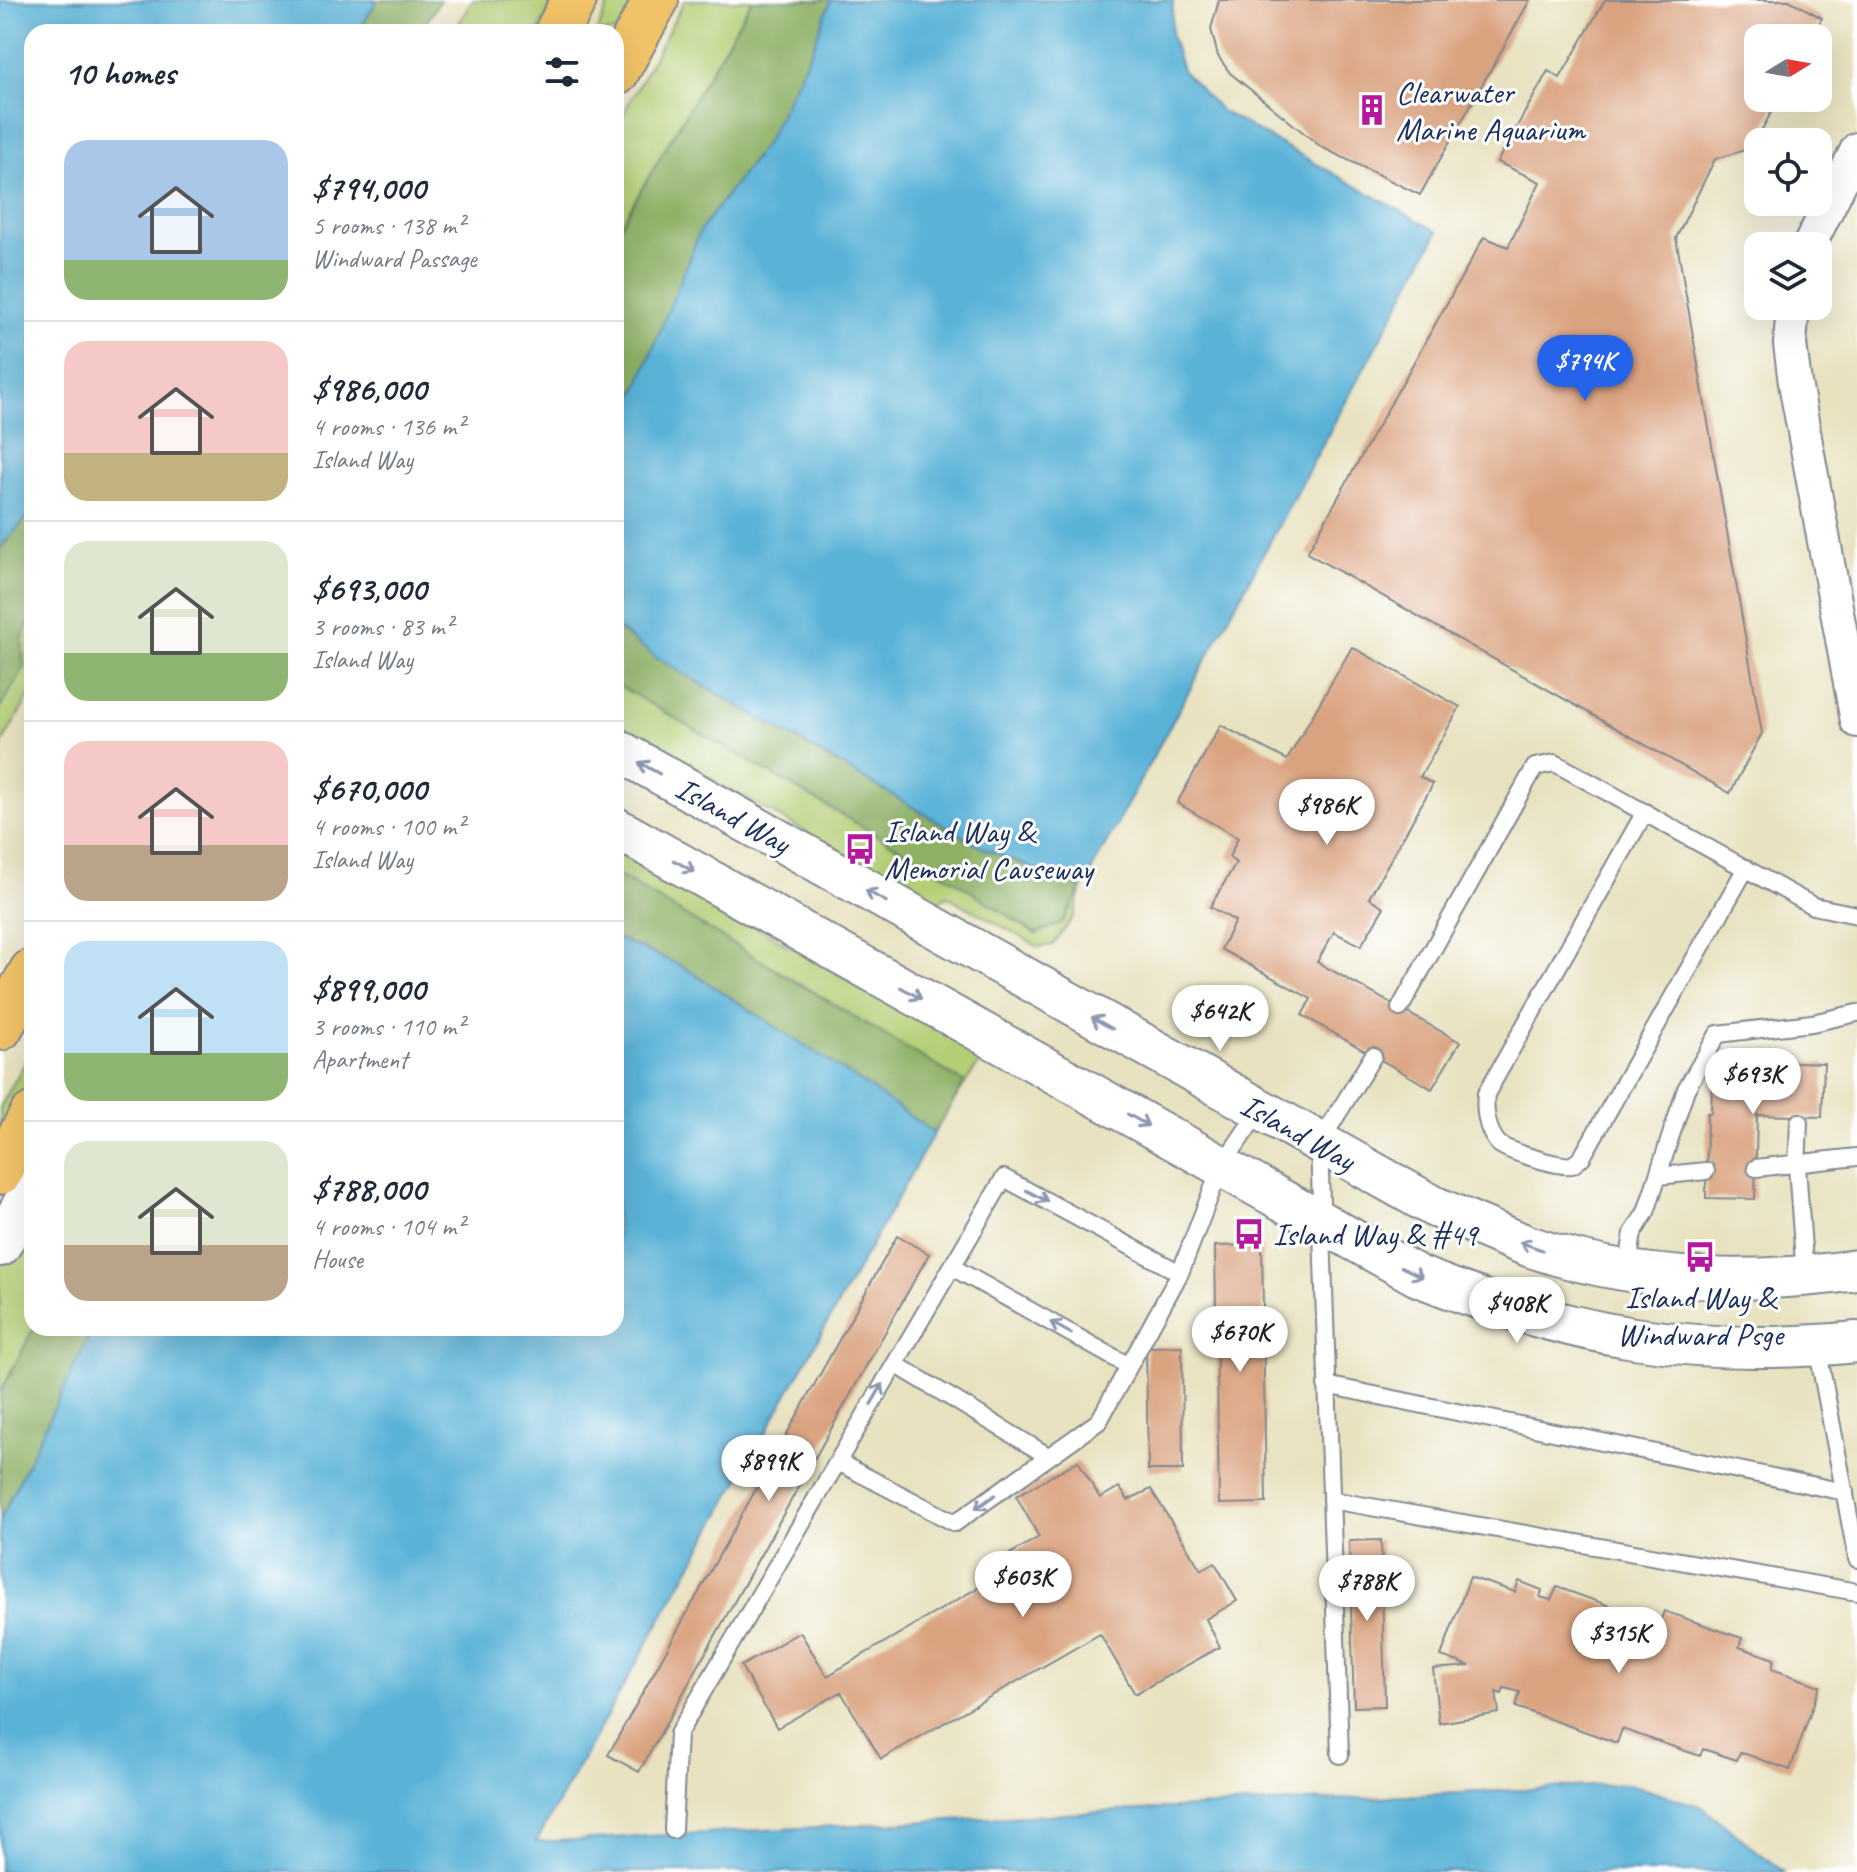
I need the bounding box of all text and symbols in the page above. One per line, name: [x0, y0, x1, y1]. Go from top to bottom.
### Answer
north arrow: [1744, 24, 1832, 112]
map controls: [1744, 24, 1832, 320]
icon: filters: [540, 50, 584, 94]
text: 10 homes: [64, 51, 175, 94]
place label: Clearwater Marine Aquarium: [1396, 72, 1587, 150]
building icon: Clearwater Marine Aquarium: [1355, 93, 1389, 127]
button: locate: [1744, 128, 1832, 216]
text: $794,000: [312, 166, 425, 209]
icon: home: [128, 172, 224, 268]
text: 5 rooms · 138 m²: [312, 209, 464, 242]
button: layers: [1744, 232, 1832, 320]
text: Windward Passage: [312, 242, 476, 275]
pin: $794K: [1529, 335, 1641, 403]
text: $794K: [1555, 344, 1615, 377]
text: $986,000: [312, 367, 426, 410]
icon: home: [128, 373, 224, 469]
text: 4 rooms · 136 m²: [312, 410, 464, 443]
text: Island Way: [312, 443, 413, 476]
text: $693,000: [312, 567, 426, 610]
icon: home: [128, 573, 224, 669]
text: 3 rooms · 83 m²: [312, 610, 453, 643]
text: Island Way: [312, 643, 413, 676]
one-way arrow: [638, 760, 662, 775]
text: $670,000: [312, 767, 426, 810]
street label: Island Way: [668, 767, 799, 865]
icon: home: [128, 773, 224, 869]
pin: $986K: [1271, 779, 1383, 847]
text: $986K: [1297, 788, 1357, 821]
text: 4 rooms · 100 m²: [312, 810, 464, 843]
place label: Island Way & Memorial Causeway: [884, 811, 1096, 889]
bus stop icon: Island Way & Memorial Causeway: [843, 832, 877, 866]
text: Island Way: [312, 843, 413, 876]
one-way arrow: [672, 858, 695, 874]
one-way arrow: [865, 887, 888, 903]
text: $899,000: [312, 967, 425, 1010]
icon: home: [128, 973, 224, 1069]
one-way arrow: [899, 985, 922, 1001]
pin: $642K: [1164, 985, 1276, 1053]
text: $642K: [1190, 994, 1250, 1027]
text: 3 rooms · 110 m²: [312, 1010, 464, 1043]
one-way arrow: [1091, 1015, 1114, 1031]
text: Apartment: [312, 1043, 408, 1076]
pin: $693K: [1697, 1048, 1809, 1116]
text: $693K: [1723, 1057, 1783, 1090]
street label: Island Way: [1233, 1084, 1364, 1182]
one-way arrow: [1126, 1112, 1149, 1128]
text: $788,000: [312, 1167, 426, 1210]
icon: home: [128, 1173, 224, 1269]
one-way arrow: [1025, 1188, 1048, 1204]
text: 4 rooms · 104 m²: [312, 1210, 464, 1243]
place label: Island Way & #49: [1273, 1214, 1480, 1255]
bus stop icon: Island Way & #49: [1232, 1217, 1266, 1251]
one-way arrow: [1519, 1237, 1544, 1252]
bus stop icon: Island Way & Windward Psge: [1683, 1240, 1717, 1274]
text: House: [312, 1243, 363, 1276]
one-way arrow: [1400, 1265, 1424, 1280]
pin: $408K: [1461, 1277, 1573, 1345]
place label: Island Way & Windward Psge: [1617, 1277, 1785, 1355]
text: $408K: [1487, 1286, 1547, 1319]
pin: $670K: [1184, 1306, 1296, 1374]
text: $670K: [1210, 1315, 1270, 1348]
one-way arrow: [1050, 1320, 1073, 1336]
one-way arrow: [869, 1383, 885, 1406]
pin: $899K: [713, 1435, 825, 1503]
text: $899K: [739, 1444, 799, 1477]
one-way arrow: [975, 1493, 996, 1510]
pin: $603K: [967, 1551, 1079, 1619]
pin: $788K: [1311, 1555, 1423, 1623]
text: $603K: [993, 1560, 1053, 1593]
text: $788K: [1337, 1564, 1397, 1597]
pin: $315K: [1563, 1607, 1675, 1675]
text: $315K: [1589, 1616, 1649, 1649]

